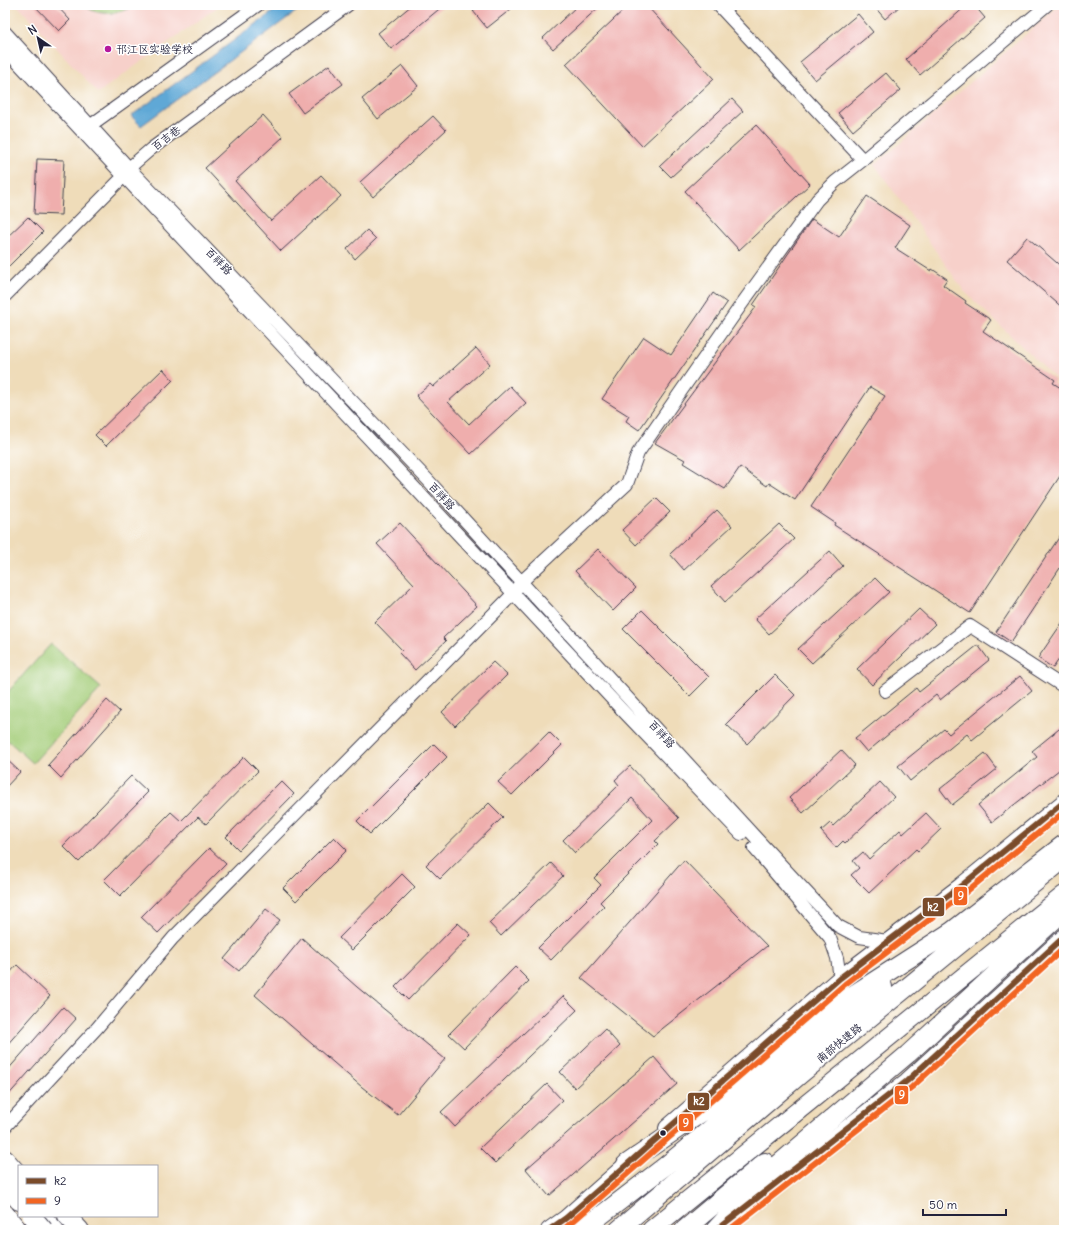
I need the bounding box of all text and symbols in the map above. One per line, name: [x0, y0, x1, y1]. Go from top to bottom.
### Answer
north arrow: [18, 18, 58, 58]
text: N: [25, 22, 39, 38]
place label: 邗江区实验学校: [116, 42, 193, 56]
marker: 邗江区实验学校: [103, 44, 113, 54]
street label: 百吉巷: [149, 122, 183, 154]
street label: 百祥路: [203, 244, 235, 278]
street label: 百祥路: [426, 479, 458, 513]
street label: 百祥路: [646, 717, 678, 751]
line badge: 9: [953, 886, 968, 906]
text: 9: [958, 889, 964, 903]
line badge: k2: [922, 897, 945, 917]
text: k2: [927, 900, 939, 914]
street label: 南部快速路: [813, 1020, 865, 1066]
line badge: 9: [894, 1085, 909, 1105]
text: 9: [899, 1088, 905, 1102]
line badge: k2: [687, 1092, 710, 1111]
text: k2: [693, 1094, 705, 1108]
line badge: 9: [678, 1113, 694, 1132]
text: 9: [683, 1116, 689, 1130]
unlabelled marker: [658, 1128, 668, 1138]
legend: [18, 1165, 158, 1217]
text: k2: [54, 1173, 67, 1188]
scale bar: [923, 1191, 1006, 1217]
text: 9: [54, 1193, 61, 1208]
text: 50 m: [929, 1197, 958, 1212]

